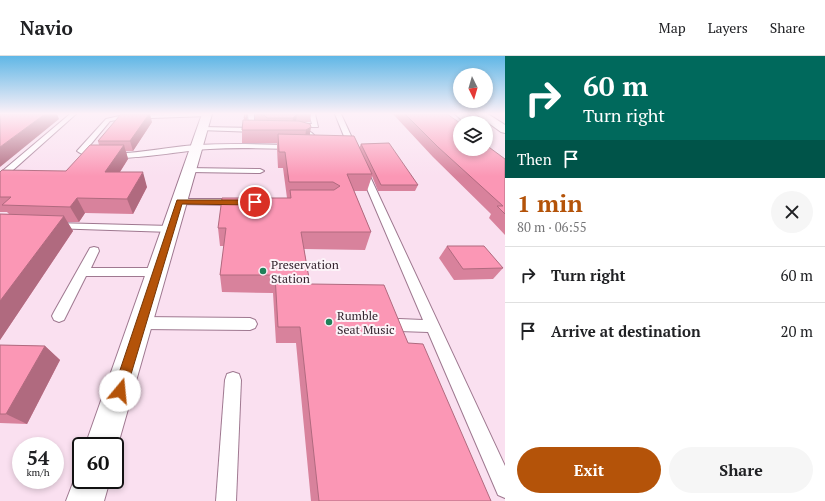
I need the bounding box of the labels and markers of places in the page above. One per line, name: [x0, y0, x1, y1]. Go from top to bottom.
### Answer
pin: [238, 185, 272, 219]
place label: Preservation Station: [271, 257, 339, 286]
marker: Preservation Station: [258, 266, 268, 276]
place label: Rumble Seat Music: [337, 308, 395, 337]
marker: Rumble Seat Music: [324, 317, 334, 327]

